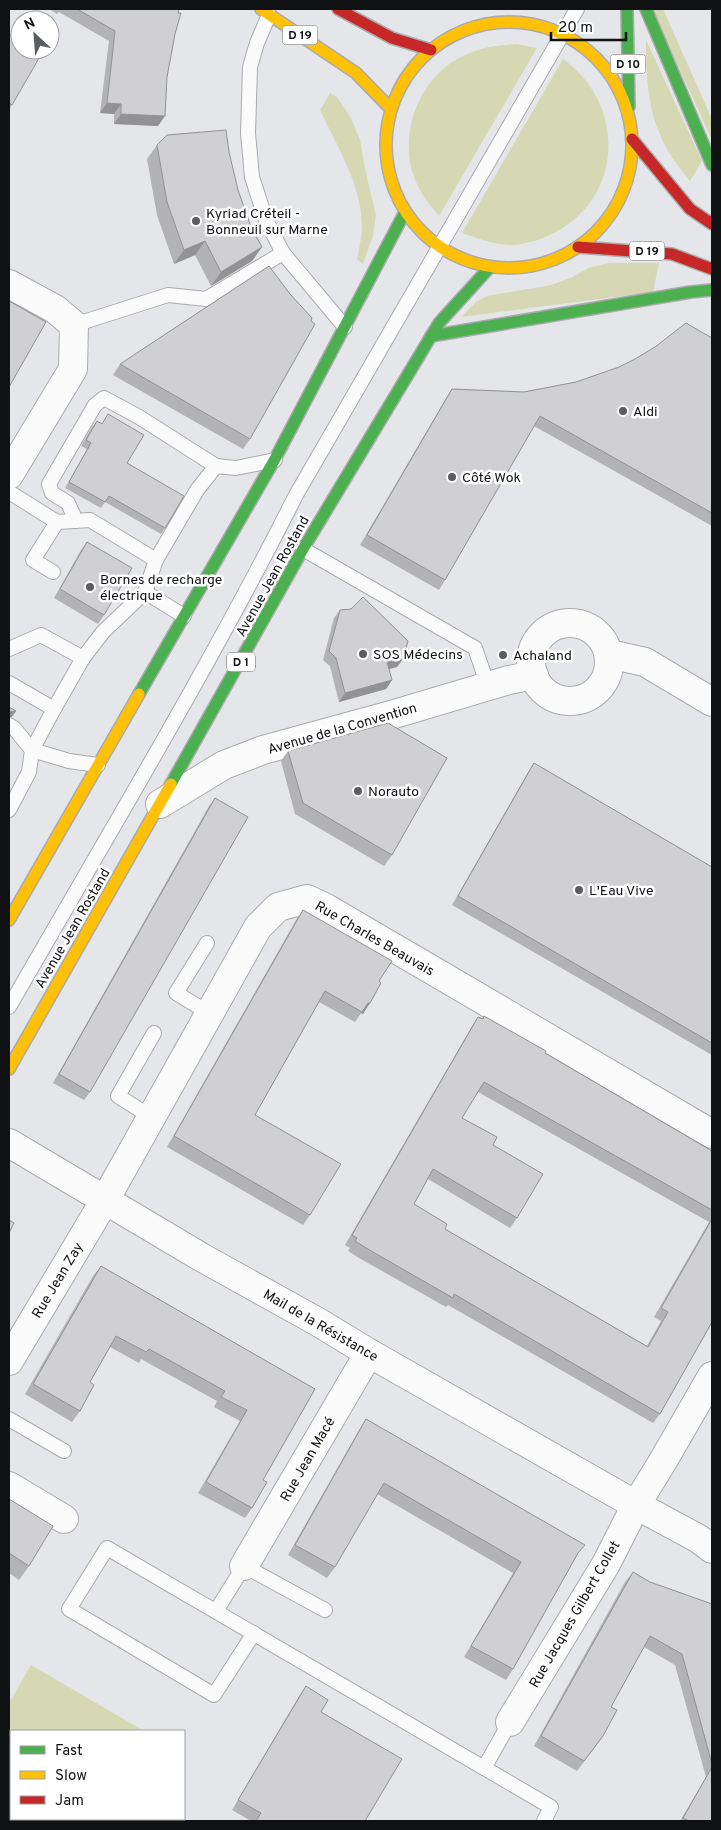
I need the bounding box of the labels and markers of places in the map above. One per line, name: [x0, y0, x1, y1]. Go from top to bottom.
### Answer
place label: Kyriad Créteil - Bonneuil sur Marne: [206, 206, 328, 239]
marker: Kyriad Créteil - Bonneuil sur Marne: [190, 215, 202, 227]
place label: Aldi: [633, 404, 658, 421]
marker: Aldi: [617, 405, 629, 417]
place label: Côté Wok: [462, 470, 521, 487]
marker: Côté Wok: [446, 471, 458, 483]
place label: Bornes de recharge électrique: [100, 572, 222, 605]
marker: Bornes de recharge électrique: [84, 581, 96, 593]
place label: SOS Médecins: [373, 647, 463, 664]
marker: SOS Médecins: [357, 648, 369, 660]
place label: Achaland: [513, 648, 572, 665]
marker: Achaland: [497, 649, 509, 661]
place label: Norauto: [368, 784, 419, 801]
marker: Norauto: [352, 785, 364, 797]
place label: L'Eau Vive: [589, 883, 653, 900]
marker: L'Eau Vive: [573, 884, 585, 896]

